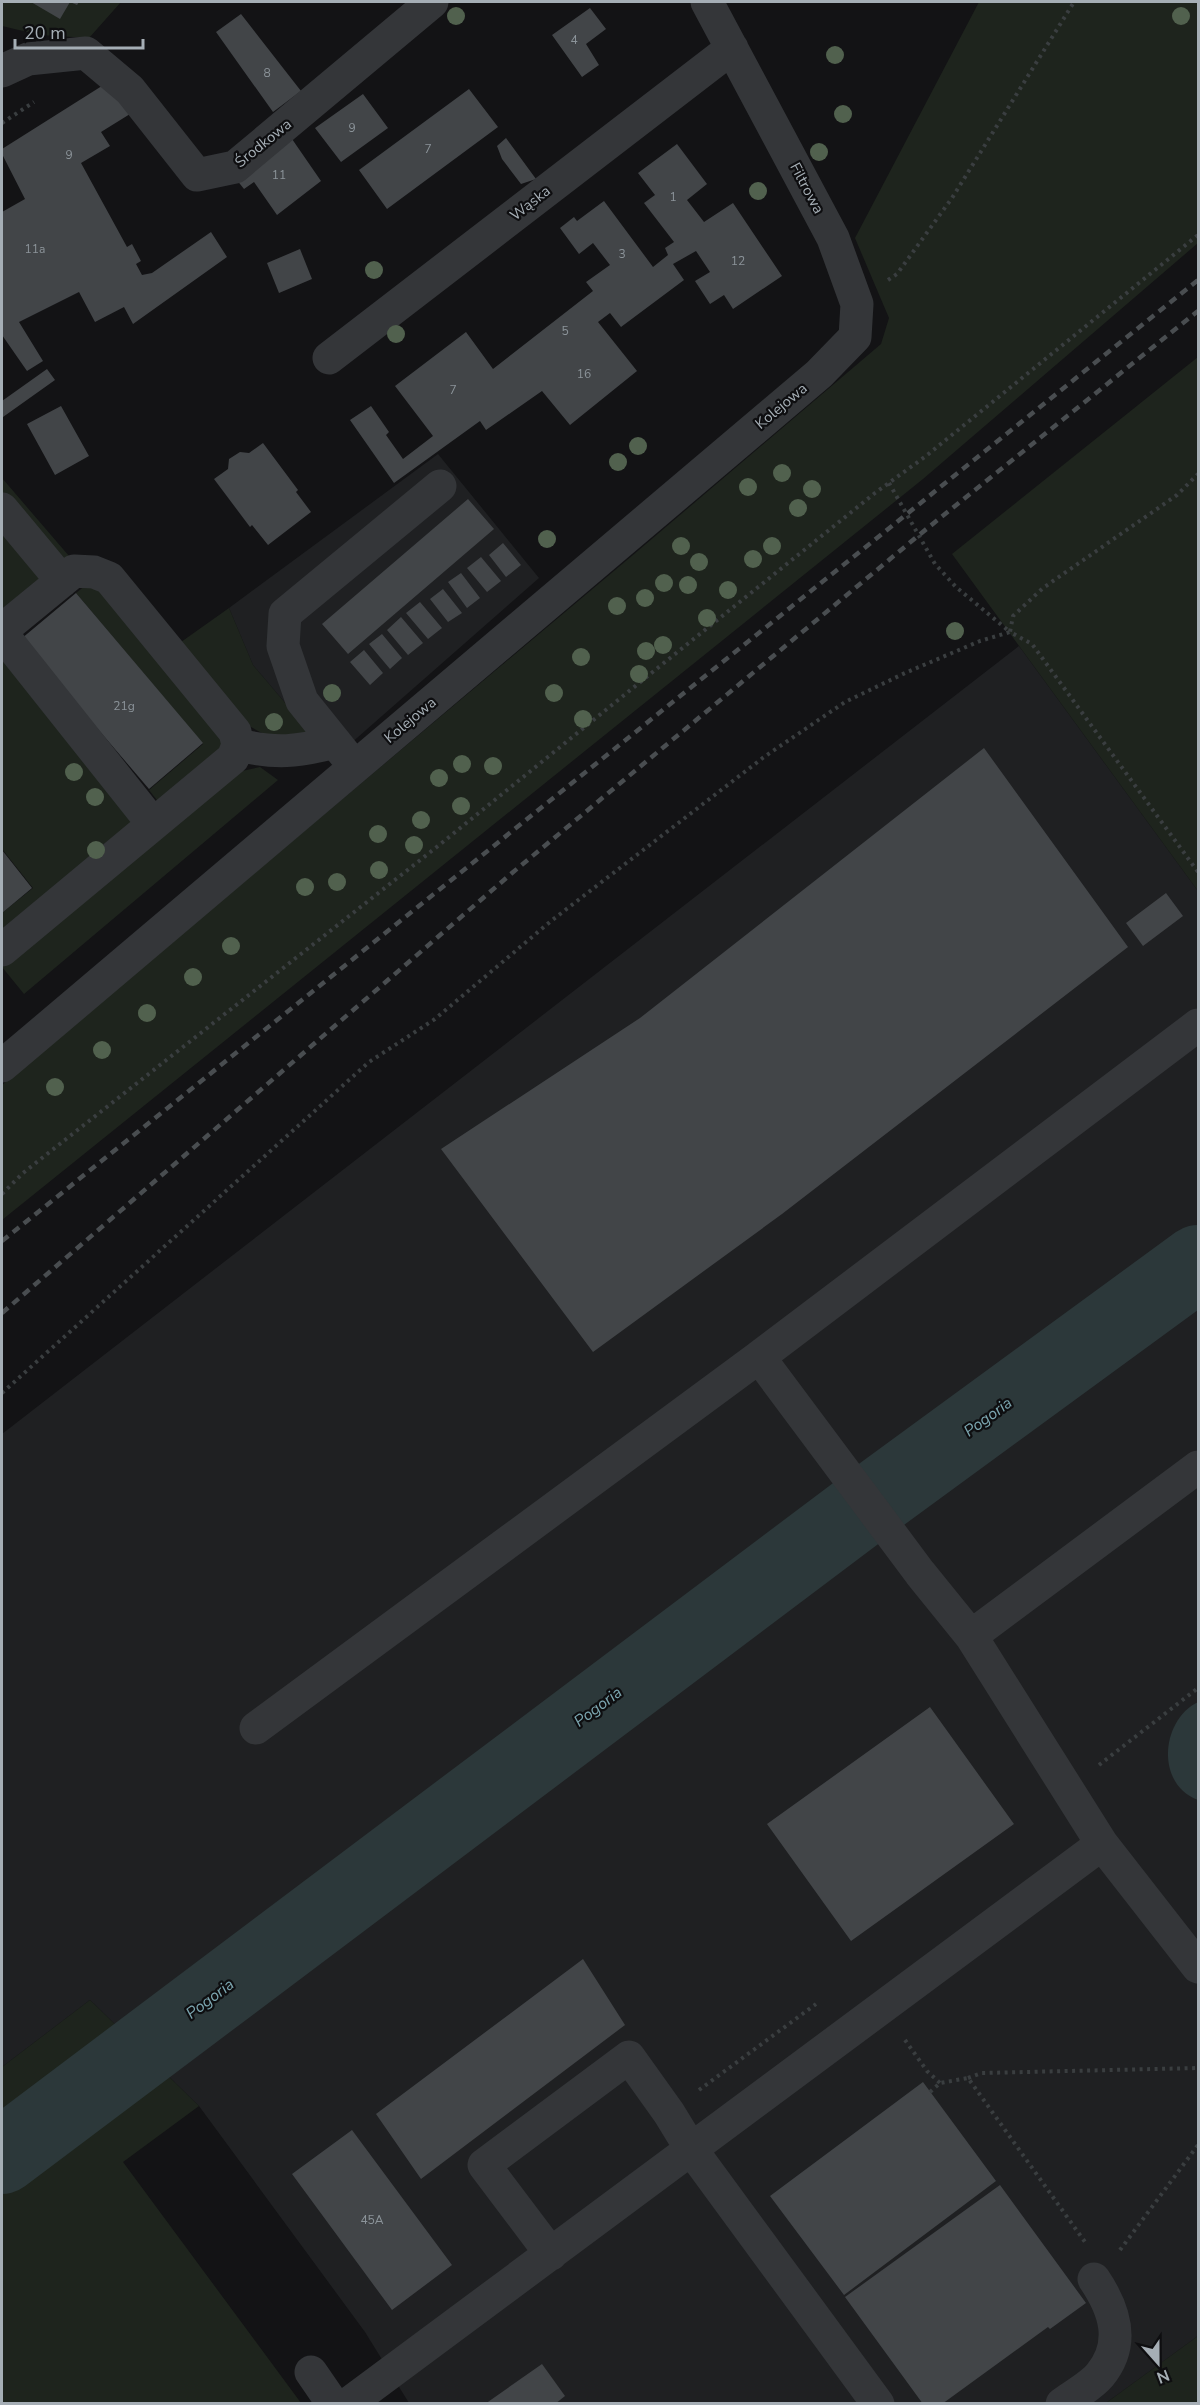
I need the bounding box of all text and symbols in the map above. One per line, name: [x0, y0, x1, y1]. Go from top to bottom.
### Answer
scale bar: [15, 12, 142, 50]
text: 20 m: [24, 21, 66, 45]
house number: 4: [570, 32, 578, 48]
house number: 8: [263, 65, 271, 81]
street label: Środkowa: [230, 113, 296, 172]
house number: 9: [348, 120, 356, 136]
house number: 7: [424, 141, 432, 157]
house number: 9: [65, 147, 73, 163]
street label: Filtrowa: [785, 159, 829, 217]
house number: 11: [272, 167, 286, 183]
street label: Wąska: [506, 181, 554, 225]
house number: 1: [669, 189, 677, 205]
house number: 11a: [25, 241, 45, 257]
house number: 3: [618, 246, 626, 262]
house number: 12: [731, 253, 745, 269]
house number: 5: [561, 323, 569, 339]
house number: 16: [577, 366, 591, 382]
street label: Kolejowa: [751, 378, 811, 434]
house number: 7: [449, 382, 457, 398]
street label: Kolejowa: [380, 692, 440, 748]
house number: 21g: [113, 698, 135, 714]
water label: Pogoria: [959, 1392, 1017, 1442]
water label: Pogoria: [569, 1682, 627, 1732]
water label: Pogoria: [181, 1974, 239, 2024]
house number: 45A: [360, 2212, 384, 2228]
north arrow: [1128, 2333, 1188, 2393]
text: N: [1153, 2364, 1173, 2388]

